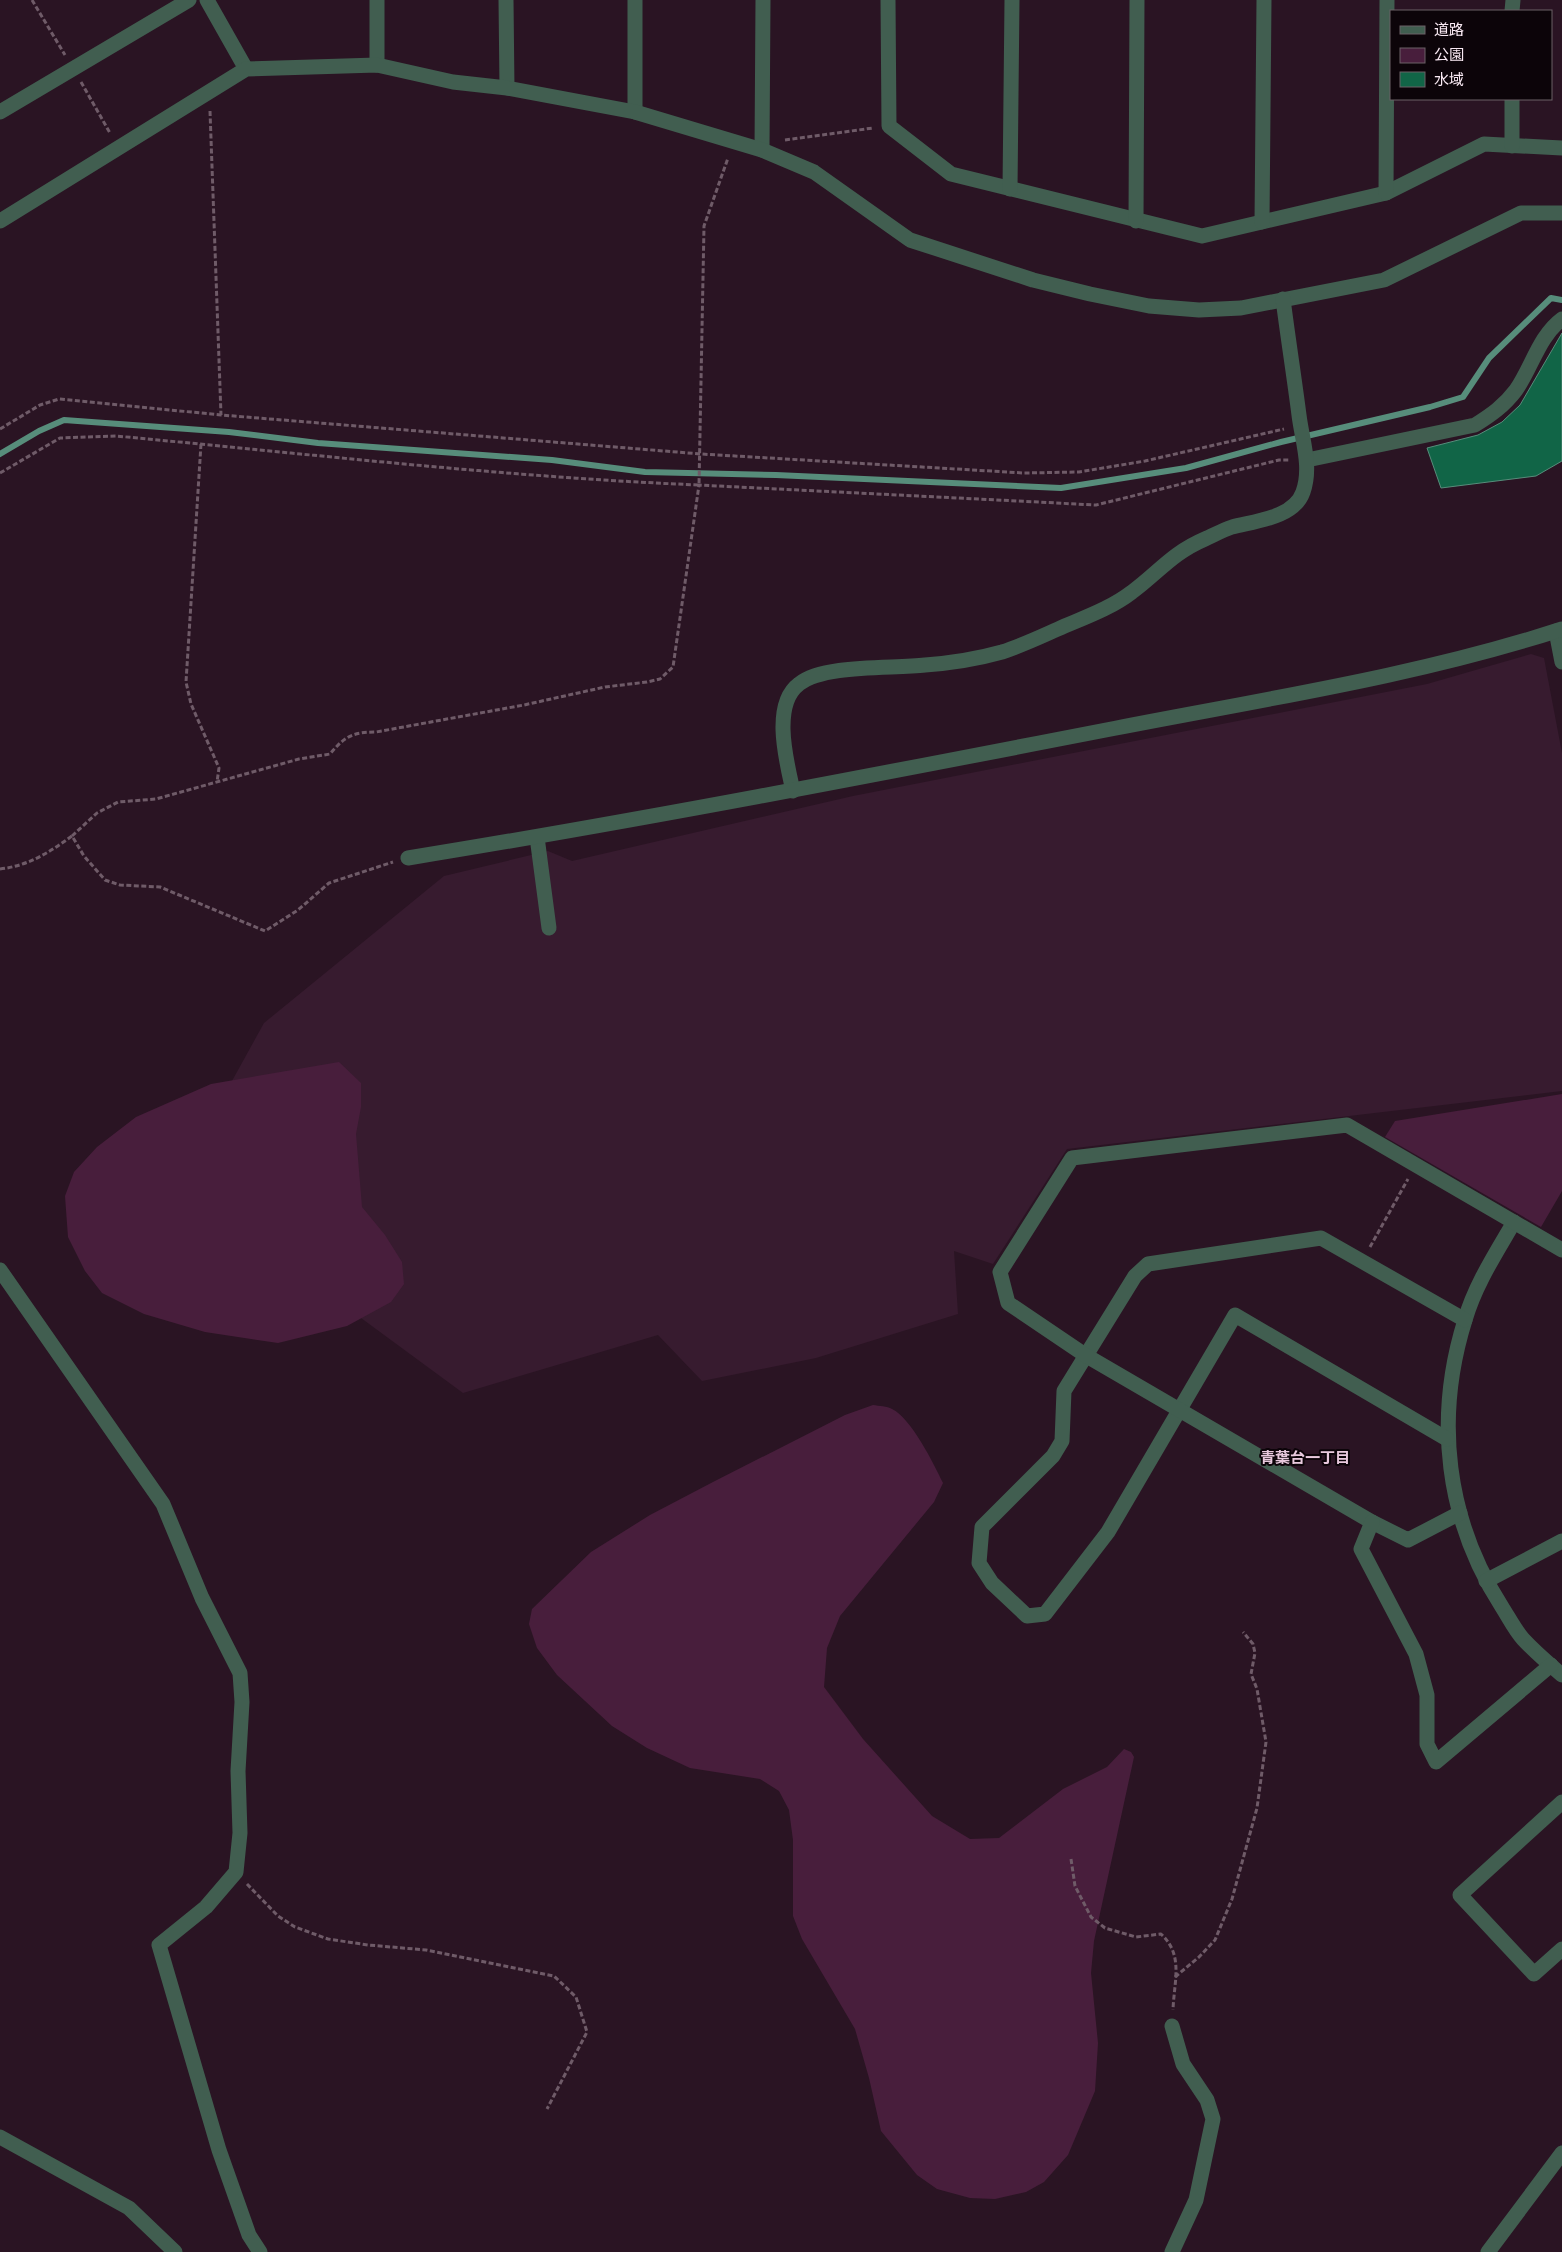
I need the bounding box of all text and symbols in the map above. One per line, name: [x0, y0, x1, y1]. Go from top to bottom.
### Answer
legend: [1390, 10, 1552, 100]
text: 道路: [1434, 19, 1464, 40]
text: 公園: [1434, 44, 1464, 65]
text: 水域: [1434, 69, 1464, 90]
district label: 青葉台一丁目: [1260, 1447, 1350, 1468]

